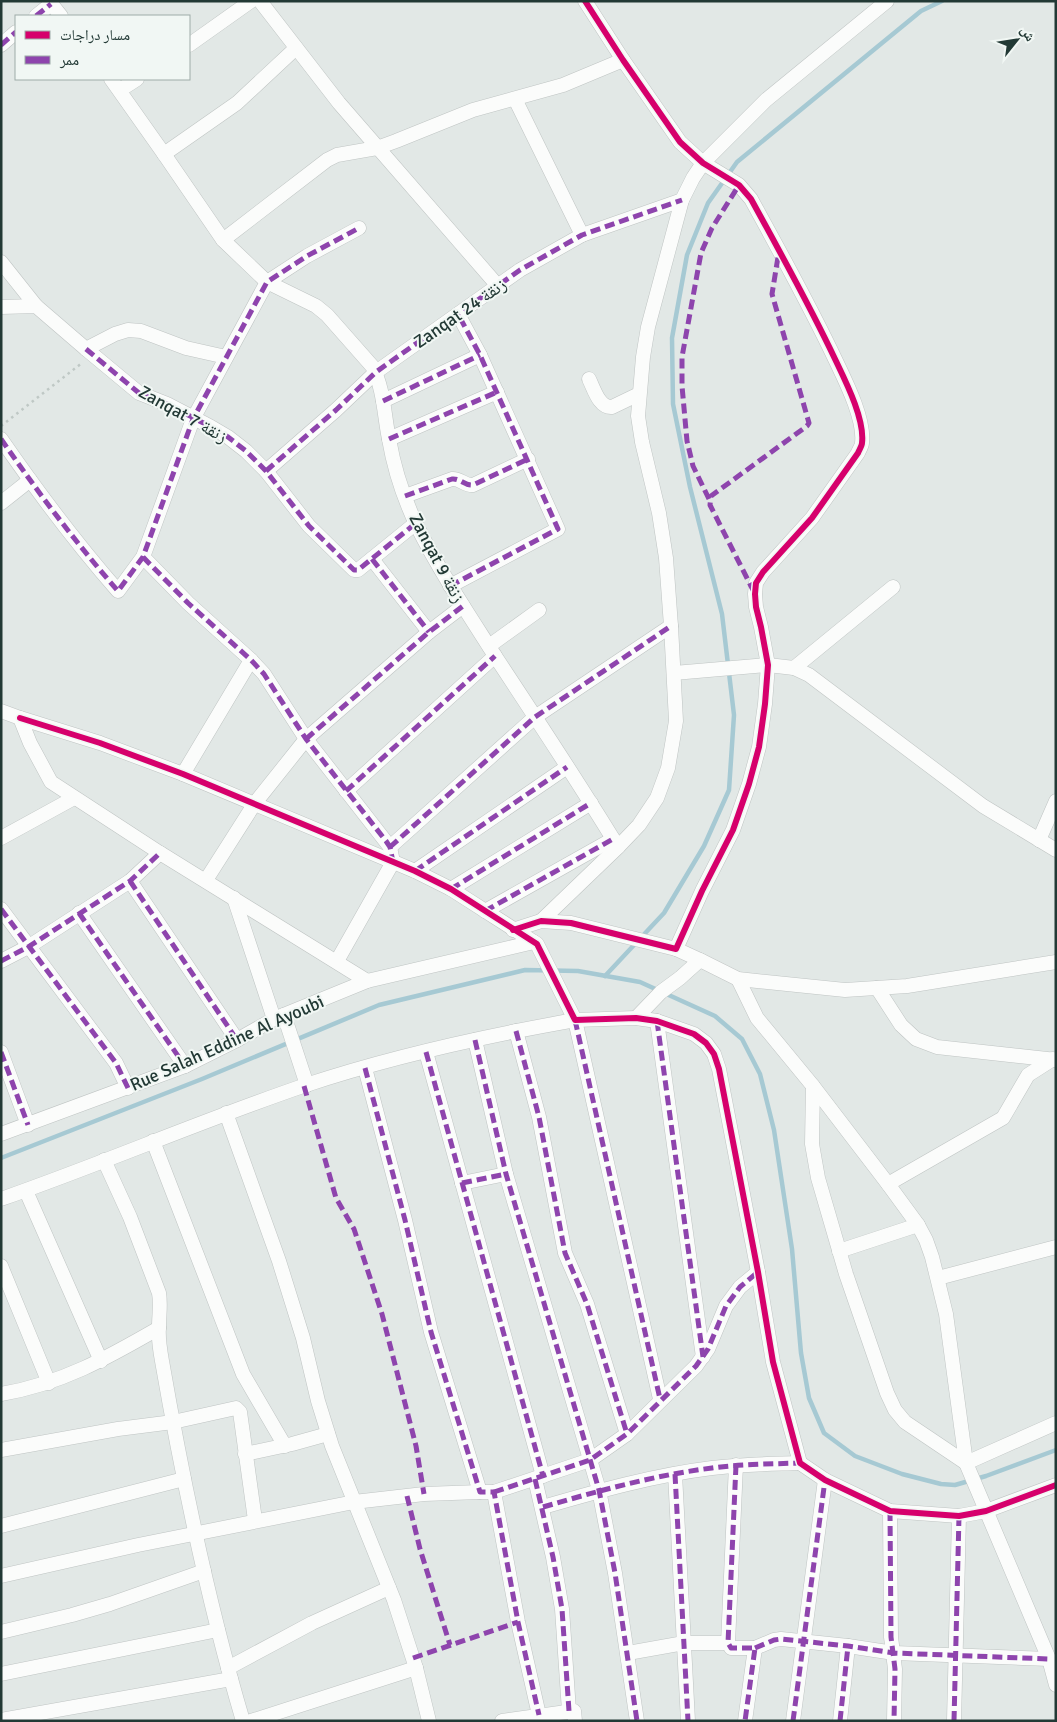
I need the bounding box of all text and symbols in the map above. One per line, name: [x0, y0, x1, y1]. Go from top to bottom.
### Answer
legend: [15, 15, 190, 80]
north arrow: [992, 15, 1042, 65]
text: ش: [1017, 23, 1039, 45]
text: مسار دراجات: [60, 26, 130, 44]
text: ممر: [59, 51, 79, 69]
street label: Zanqat 24 زنقة: [409, 273, 511, 353]
street label: Zanqat 7 زنقة: [135, 381, 231, 447]
street label: Zanqat 9 زنقة: [404, 509, 470, 607]
street label: Rue Salah Eddine Al Ayoubi: [127, 990, 327, 1096]

